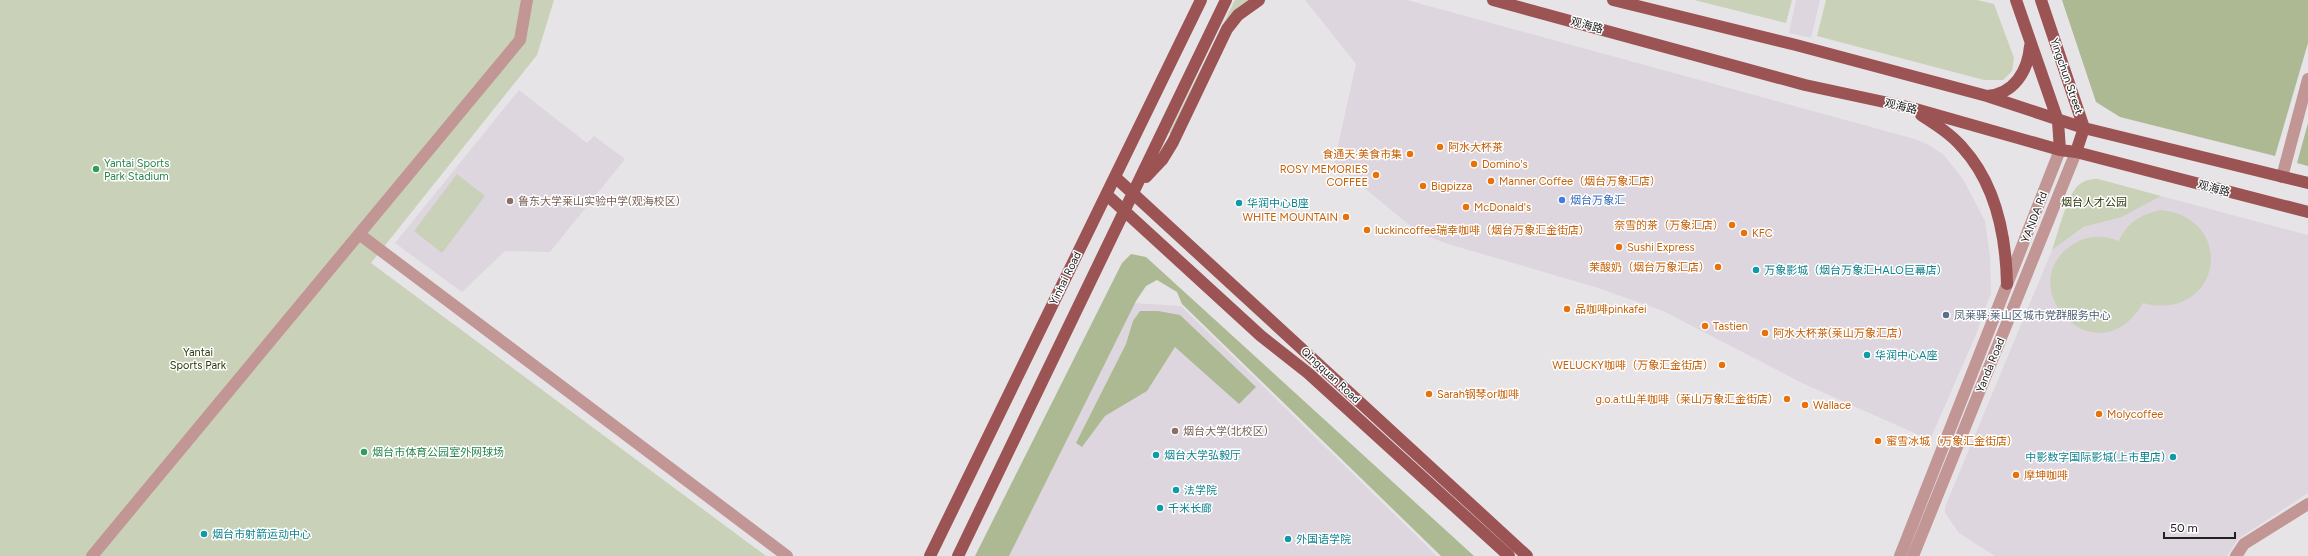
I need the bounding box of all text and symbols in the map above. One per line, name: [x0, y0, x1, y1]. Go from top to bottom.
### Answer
street label: 观海路: [1569, 15, 1604, 36]
street label: Yingchun Street: [2047, 36, 2086, 116]
street label: 观海路: [1883, 96, 1918, 117]
place label: 阿水大杯茶: [1448, 141, 1503, 154]
marker: 阿水大杯茶: [1435, 142, 1445, 152]
place label: 食通天·美食市集: [1322, 148, 1402, 161]
marker: 食通天·美食市集: [1405, 149, 1415, 159]
place label: Yantai Sports Park Stadium: [104, 157, 169, 183]
place label: Domino's: [1482, 158, 1528, 171]
marker: Domino's: [1469, 159, 1479, 169]
place label: ROSY MEMORIES COFFEE: [1280, 163, 1368, 189]
marker: Yantai Sports Park Stadium: [91, 164, 101, 174]
marker: ROSY MEMORIES COFFEE: [1371, 170, 1381, 180]
place label: Manner Coffee（烟台万象汇店）: [1499, 175, 1661, 188]
marker: Manner Coffee（烟台万象汇店）: [1486, 176, 1496, 186]
street label: 观海路: [2196, 178, 2231, 199]
place label: Bigpizza: [1431, 180, 1472, 193]
marker: Bigpizza: [1418, 181, 1428, 191]
street label: YANDA Rd: [2019, 190, 2050, 245]
place label: 烟台万象汇: [1570, 194, 1625, 207]
place label: 鲁东大学莱山实验中学(观海校区): [518, 195, 680, 208]
marker: 烟台万象汇: [1557, 195, 1567, 205]
marker: 鲁东大学莱山实验中学(观海校区): [505, 196, 515, 206]
park label: 烟台人才公园: [2061, 196, 2127, 209]
place label: 华润中心B座: [1247, 197, 1309, 210]
marker: 华润中心B座: [1234, 198, 1244, 208]
place label: McDonald's: [1474, 201, 1531, 214]
marker: McDonald's: [1461, 202, 1471, 212]
place label: WHITE MOUNTAIN: [1243, 211, 1338, 224]
marker: WHITE MOUNTAIN: [1341, 212, 1351, 222]
place label: 奈雪的茶（万象汇店）: [1614, 219, 1724, 232]
marker: 奈雪的茶（万象汇店）: [1727, 220, 1737, 230]
place label: luckincoffee瑞幸咖啡（烟台万象汇金街店）: [1375, 224, 1590, 237]
marker: luckincoffee瑞幸咖啡（烟台万象汇金街店）: [1362, 225, 1372, 235]
place label: KFC: [1752, 227, 1773, 240]
marker: KFC: [1739, 228, 1749, 238]
place label: Sushi Express: [1627, 241, 1695, 254]
marker: Sushi Express: [1614, 242, 1624, 252]
street label: Yinhai Road: [1047, 249, 1084, 307]
place label: 茉酸奶（烟台万象汇店）: [1589, 261, 1710, 274]
marker: 茉酸奶（烟台万象汇店）: [1713, 262, 1723, 272]
place label: 万象影城（烟台万象汇HALO巨幕店）: [1764, 264, 1948, 277]
marker: 万象影城（烟台万象汇HALO巨幕店）: [1751, 265, 1761, 275]
place label: 品咖啡pinkafei: [1575, 303, 1647, 316]
marker: 品咖啡pinkafei: [1562, 304, 1572, 314]
place label: 凤莱驿·莱山区城市党群服务中心: [1954, 309, 2111, 322]
marker: 凤莱驿·莱山区城市党群服务中心: [1941, 310, 1951, 320]
place label: Tastien: [1713, 320, 1748, 333]
marker: Tastien: [1700, 321, 1710, 331]
place label: 阿水大杯茶(莱山万象汇店): [1773, 327, 1902, 340]
marker: 阿水大杯茶(莱山万象汇店): [1760, 328, 1770, 338]
street label: Yanda Road: [1974, 336, 2007, 394]
street label: Qingquan Road: [1298, 345, 1363, 406]
park label: Yantai Sports Park: [170, 346, 227, 372]
place label: 华润中心A座: [1875, 349, 1937, 362]
marker: 华润中心A座: [1862, 350, 1872, 360]
place label: WELUCKY咖啡（万象汇金街店）: [1552, 359, 1714, 372]
marker: WELUCKY咖啡（万象汇金街店）: [1717, 360, 1727, 370]
place label: Sarah钢琴or咖啡: [1437, 388, 1519, 401]
marker: Sarah钢琴or咖啡: [1424, 389, 1434, 399]
place label: g.o.a.t山羊咖啡（莱山万象汇金街店）: [1596, 393, 1779, 406]
marker: g.o.a.t山羊咖啡（莱山万象汇金街店）: [1782, 394, 1792, 404]
place label: Wallace: [1813, 399, 1851, 412]
marker: Wallace: [1800, 400, 1810, 410]
place label: Molycoffee: [2107, 408, 2163, 421]
marker: Molycoffee: [2094, 409, 2104, 419]
place label: 烟台大学(北校区): [1183, 425, 1268, 438]
marker: 烟台大学(北校区): [1170, 426, 1180, 436]
place label: 蜜雪冰城（万象汇金街店）: [1886, 435, 2018, 448]
marker: 蜜雪冰城（万象汇金街店）: [1873, 436, 1883, 446]
place label: 烟台市体育公园室外网球场: [372, 446, 504, 459]
marker: 烟台市体育公园室外网球场: [359, 447, 369, 457]
place label: 烟台大学弘毅厅: [1164, 449, 1241, 462]
marker: 烟台大学弘毅厅: [1151, 450, 1161, 460]
place label: 中影数字国际影城(上市里店): [2025, 451, 2165, 464]
marker: 中影数字国际影城(上市里店): [2168, 452, 2178, 462]
place label: 摩坤咖啡: [2024, 469, 2068, 482]
marker: 摩坤咖啡: [2011, 470, 2021, 480]
place label: 法学院: [1184, 484, 1217, 497]
marker: 法学院: [1171, 485, 1181, 495]
place label: 千米长廊: [1168, 502, 1212, 515]
marker: 千米长廊: [1155, 503, 1165, 513]
scale bar: [2164, 514, 2235, 540]
text: 50 m: [2170, 521, 2198, 535]
place label: 烟台市射箭运动中心: [212, 528, 311, 541]
marker: 烟台市射箭运动中心: [199, 529, 209, 539]
place label: 外国语学院: [1296, 533, 1351, 546]
marker: 外国语学院: [1283, 534, 1293, 544]

